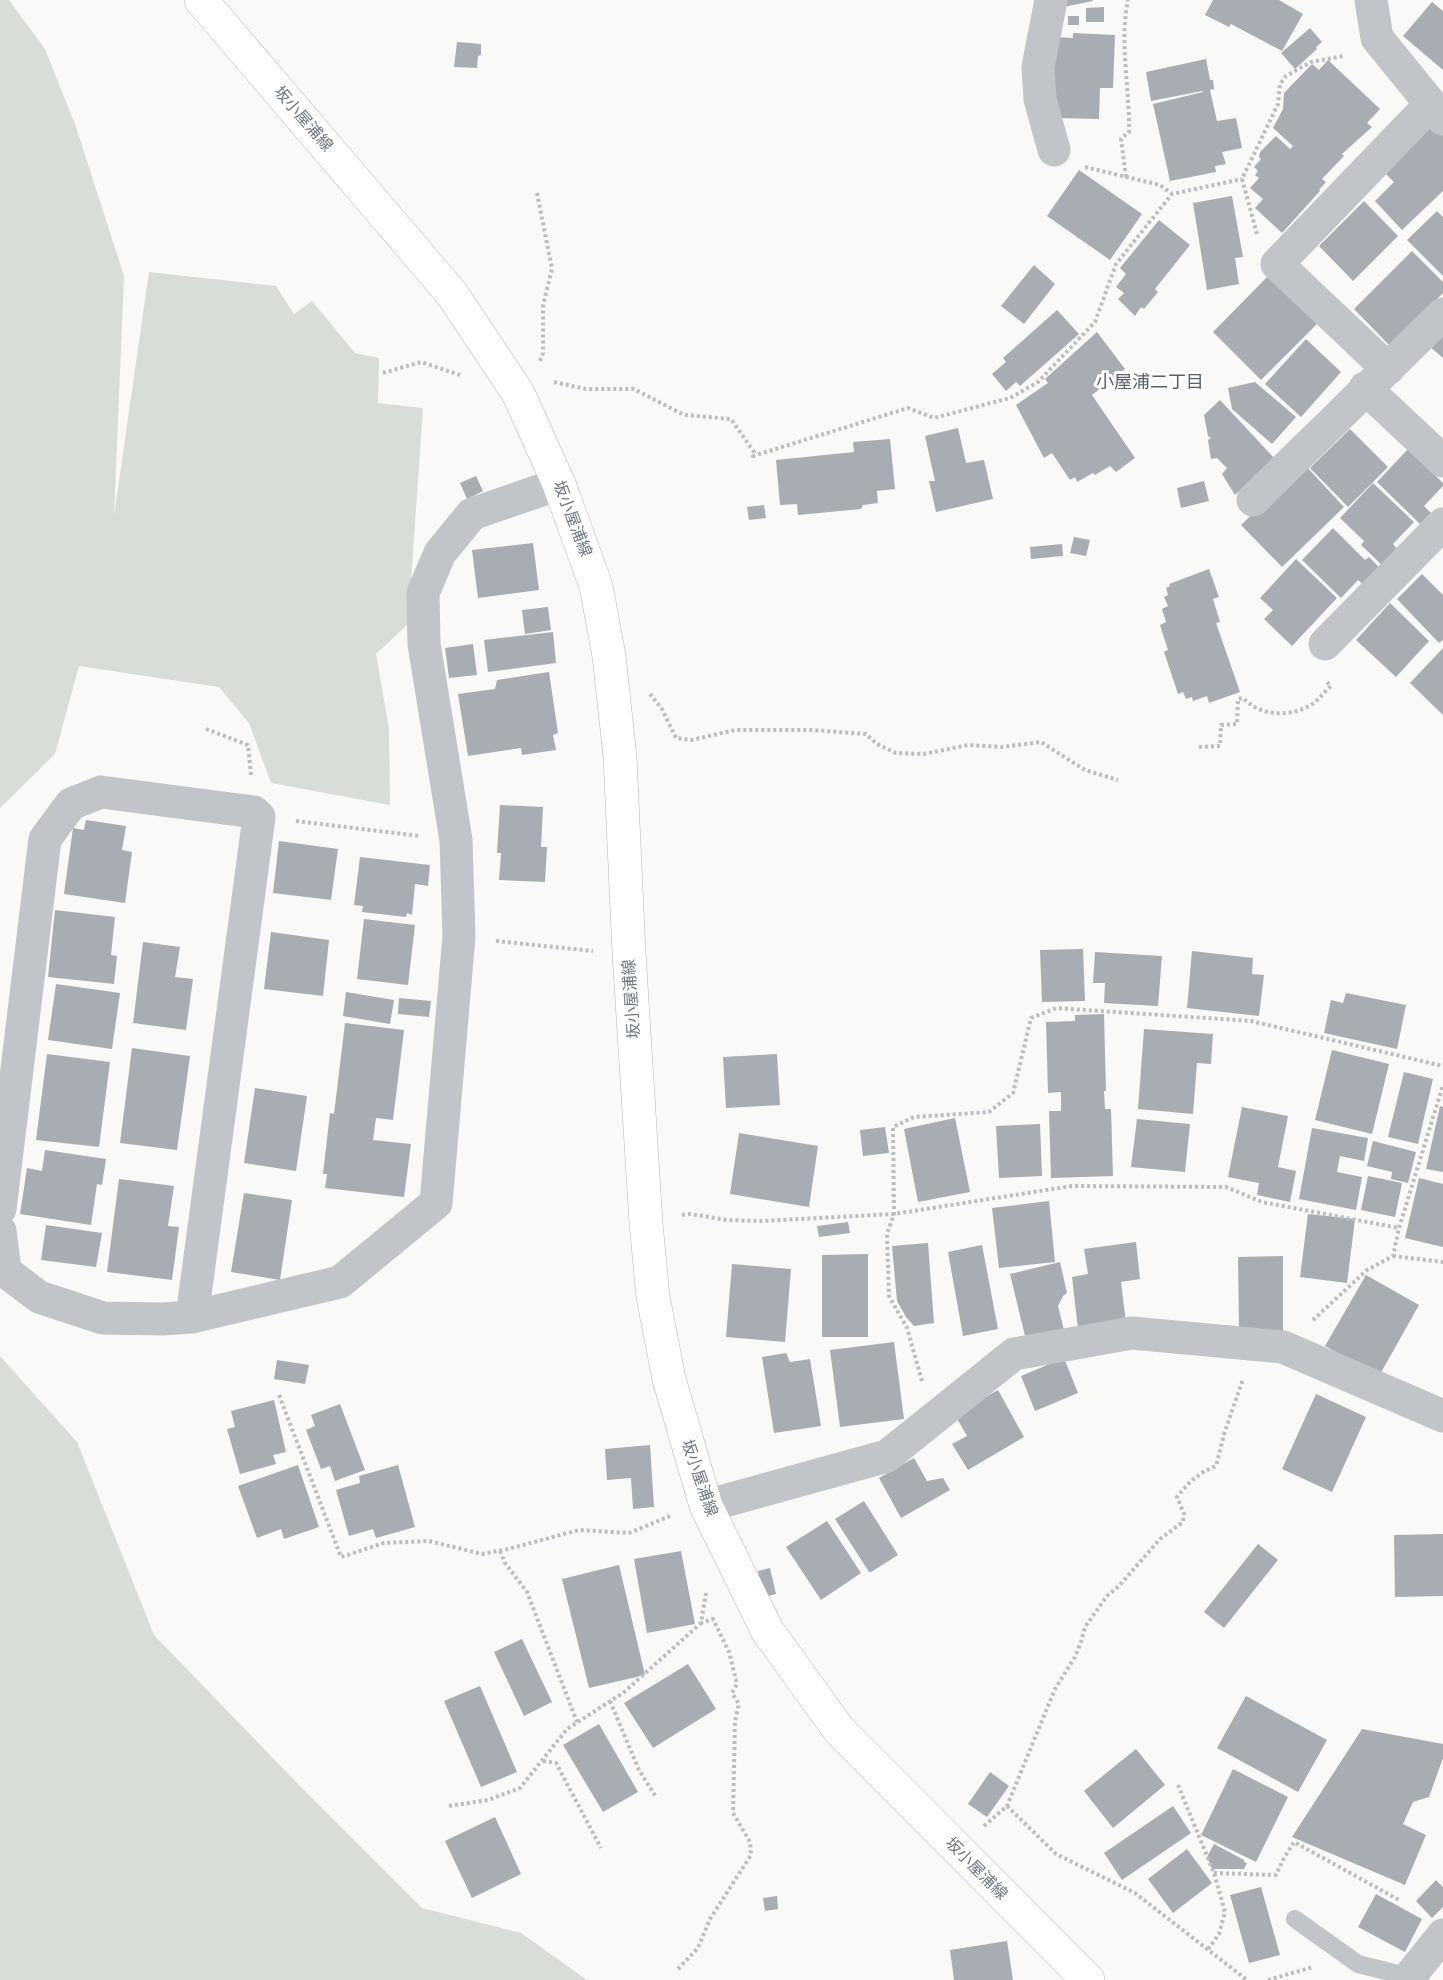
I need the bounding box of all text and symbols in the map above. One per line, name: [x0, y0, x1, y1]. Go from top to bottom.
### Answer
street label: 坂小屋浦線: [270, 83, 336, 155]
district label: 小屋浦二丁目: [1096, 372, 1204, 394]
street label: 坂小屋浦線: [549, 478, 595, 560]
street label: 坂小屋浦線: [620, 958, 644, 1040]
street label: 坂小屋浦線: [677, 1437, 721, 1519]
street label: 坂小屋浦線: [941, 1834, 1011, 1904]

